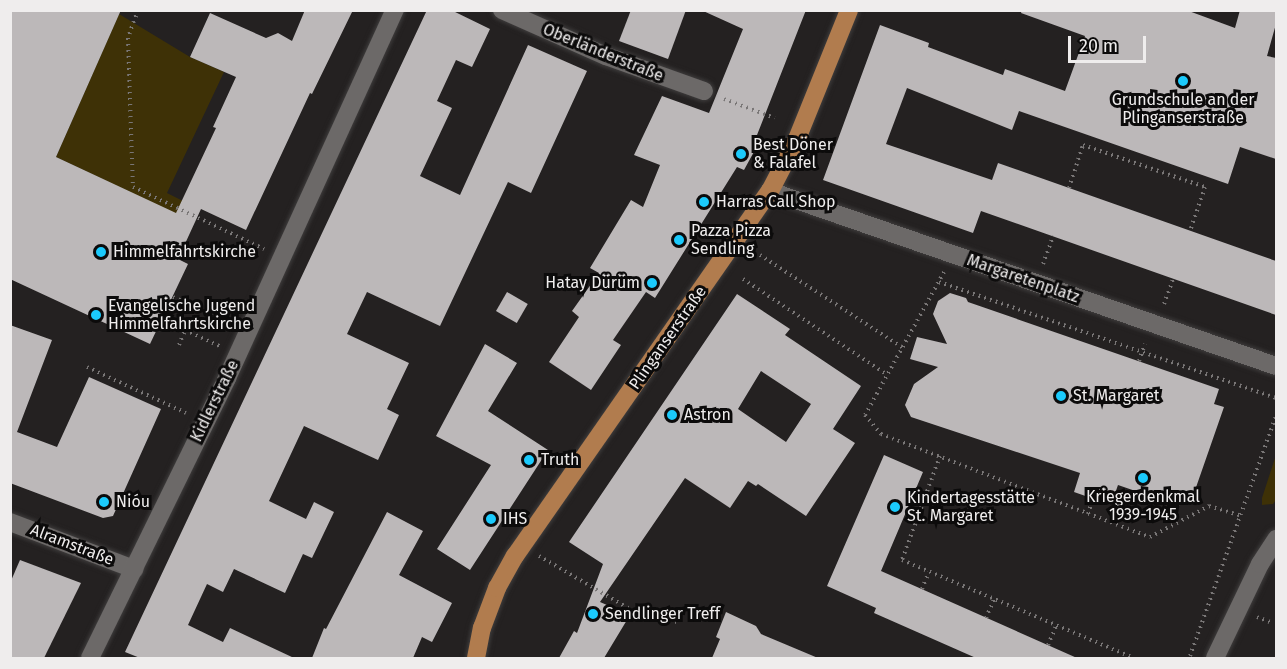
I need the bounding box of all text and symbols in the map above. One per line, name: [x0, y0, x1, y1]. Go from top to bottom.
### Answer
street label: Oberländerstraße: [540, 20, 666, 86]
scale bar: [1071, 24, 1149, 62]
text: 20 m: [1079, 35, 1118, 57]
marker: Grundschule an der Plinganserstraße: [1176, 74, 1190, 88]
place label: Grundschule an der Plinganserstraße: [1112, 90, 1254, 128]
place label: Best Döner & Falafel: [753, 135, 833, 173]
marker: Best Döner & Falafel: [734, 147, 748, 161]
place label: Harras Call Shop: [716, 192, 836, 212]
marker: Harras Call Shop: [697, 195, 711, 209]
place label: Pazza Pizza Sendling: [691, 221, 771, 259]
marker: Pazza Pizza Sendling: [672, 233, 686, 247]
place label: Himmelfahrtskirche: [113, 242, 256, 262]
marker: Himmelfahrtskirche: [94, 245, 108, 259]
street label: Margaretenplatz: [964, 251, 1082, 307]
place label: Hatay Dürüm: [545, 273, 640, 293]
marker: Hatay Dürüm: [645, 276, 659, 290]
street label: Plinganserstraße: [625, 283, 711, 393]
place label: Evangelische Jugend Himmelfahrtskirche: [108, 296, 255, 334]
marker: Evangelische Jugend Himmelfahrtskirche: [89, 308, 103, 322]
street label: Kidlerstraße: [187, 357, 243, 445]
place label: St. Margaret: [1073, 386, 1160, 406]
marker: St. Margaret: [1054, 389, 1068, 403]
place label: Astron: [684, 405, 731, 425]
marker: Astron: [665, 408, 679, 422]
place label: Truth: [541, 450, 579, 470]
marker: Truth: [522, 453, 536, 467]
marker: Kriegerdenkmal 1939-1945: [1136, 471, 1150, 485]
place label: Kriegerdenkmal 1939-1945: [1086, 487, 1200, 525]
place label: Kindertagesstätte St. Margaret: [907, 488, 1035, 526]
place label: Nióu: [116, 492, 150, 512]
marker: Nióu: [97, 495, 111, 509]
marker: Kindertagesstätte St. Margaret: [888, 500, 902, 514]
place label: IHS: [503, 509, 527, 529]
marker: IHS: [484, 512, 498, 526]
street label: Alramstraße: [28, 520, 116, 570]
place label: Sendlinger Treff: [605, 604, 720, 624]
marker: Sendlinger Treff: [586, 607, 600, 621]

